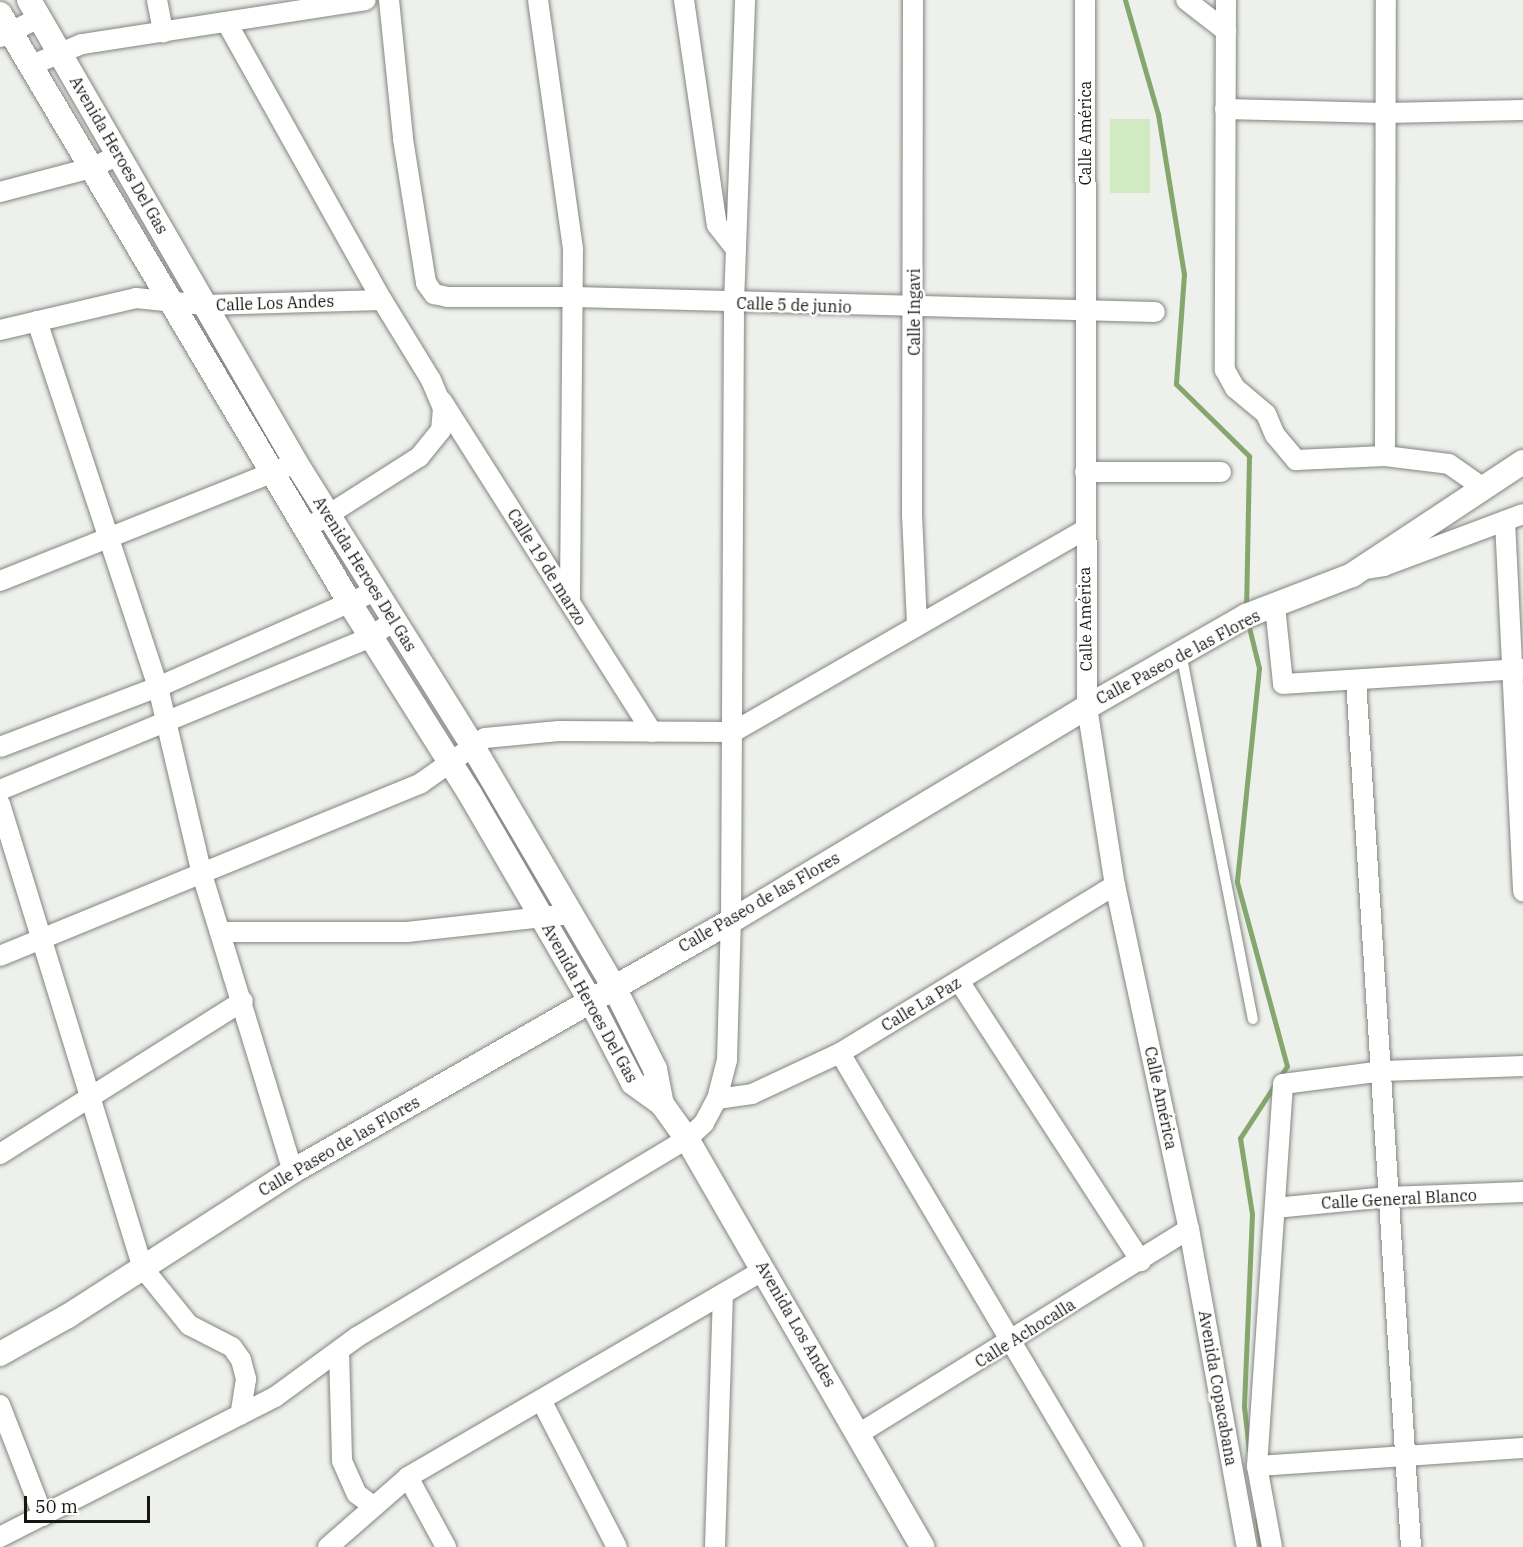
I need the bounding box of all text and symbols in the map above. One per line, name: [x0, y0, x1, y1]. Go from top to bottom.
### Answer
street label: Avenida Heroes Del Gas: [66, 73, 172, 237]
street label: Calle América: [1075, 81, 1095, 185]
street label: Calle Ingavi: [904, 268, 924, 356]
street label: Calle Los Andes: [216, 291, 334, 315]
street label: Calle 5 de junio: [736, 293, 852, 317]
street label: Avenida Heroes Del Gas: [309, 493, 421, 655]
street label: Calle 19 de marzo: [503, 505, 591, 629]
street label: Calle América: [1074, 566, 1096, 672]
street label: Calle Paseo de las Flores: [1093, 606, 1263, 708]
street label: Calle Paseo de las Flores: [675, 848, 843, 956]
street label: Avenida Heroes Del Gas: [538, 920, 642, 1086]
street label: Calle La Paz: [878, 973, 964, 1035]
street label: Calle América: [1141, 1045, 1181, 1151]
street label: Calle Paseo de las Flores: [255, 1092, 423, 1200]
street label: Calle General Blanco: [1321, 1185, 1477, 1213]
street label: Avenida Los Andes: [752, 1258, 840, 1390]
street label: Calle Achocalla: [971, 1295, 1079, 1371]
street label: Avenida Copacabana: [1195, 1309, 1241, 1467]
scale bar: [27, 1484, 153, 1522]
text: 50 m: [35, 1495, 78, 1518]

